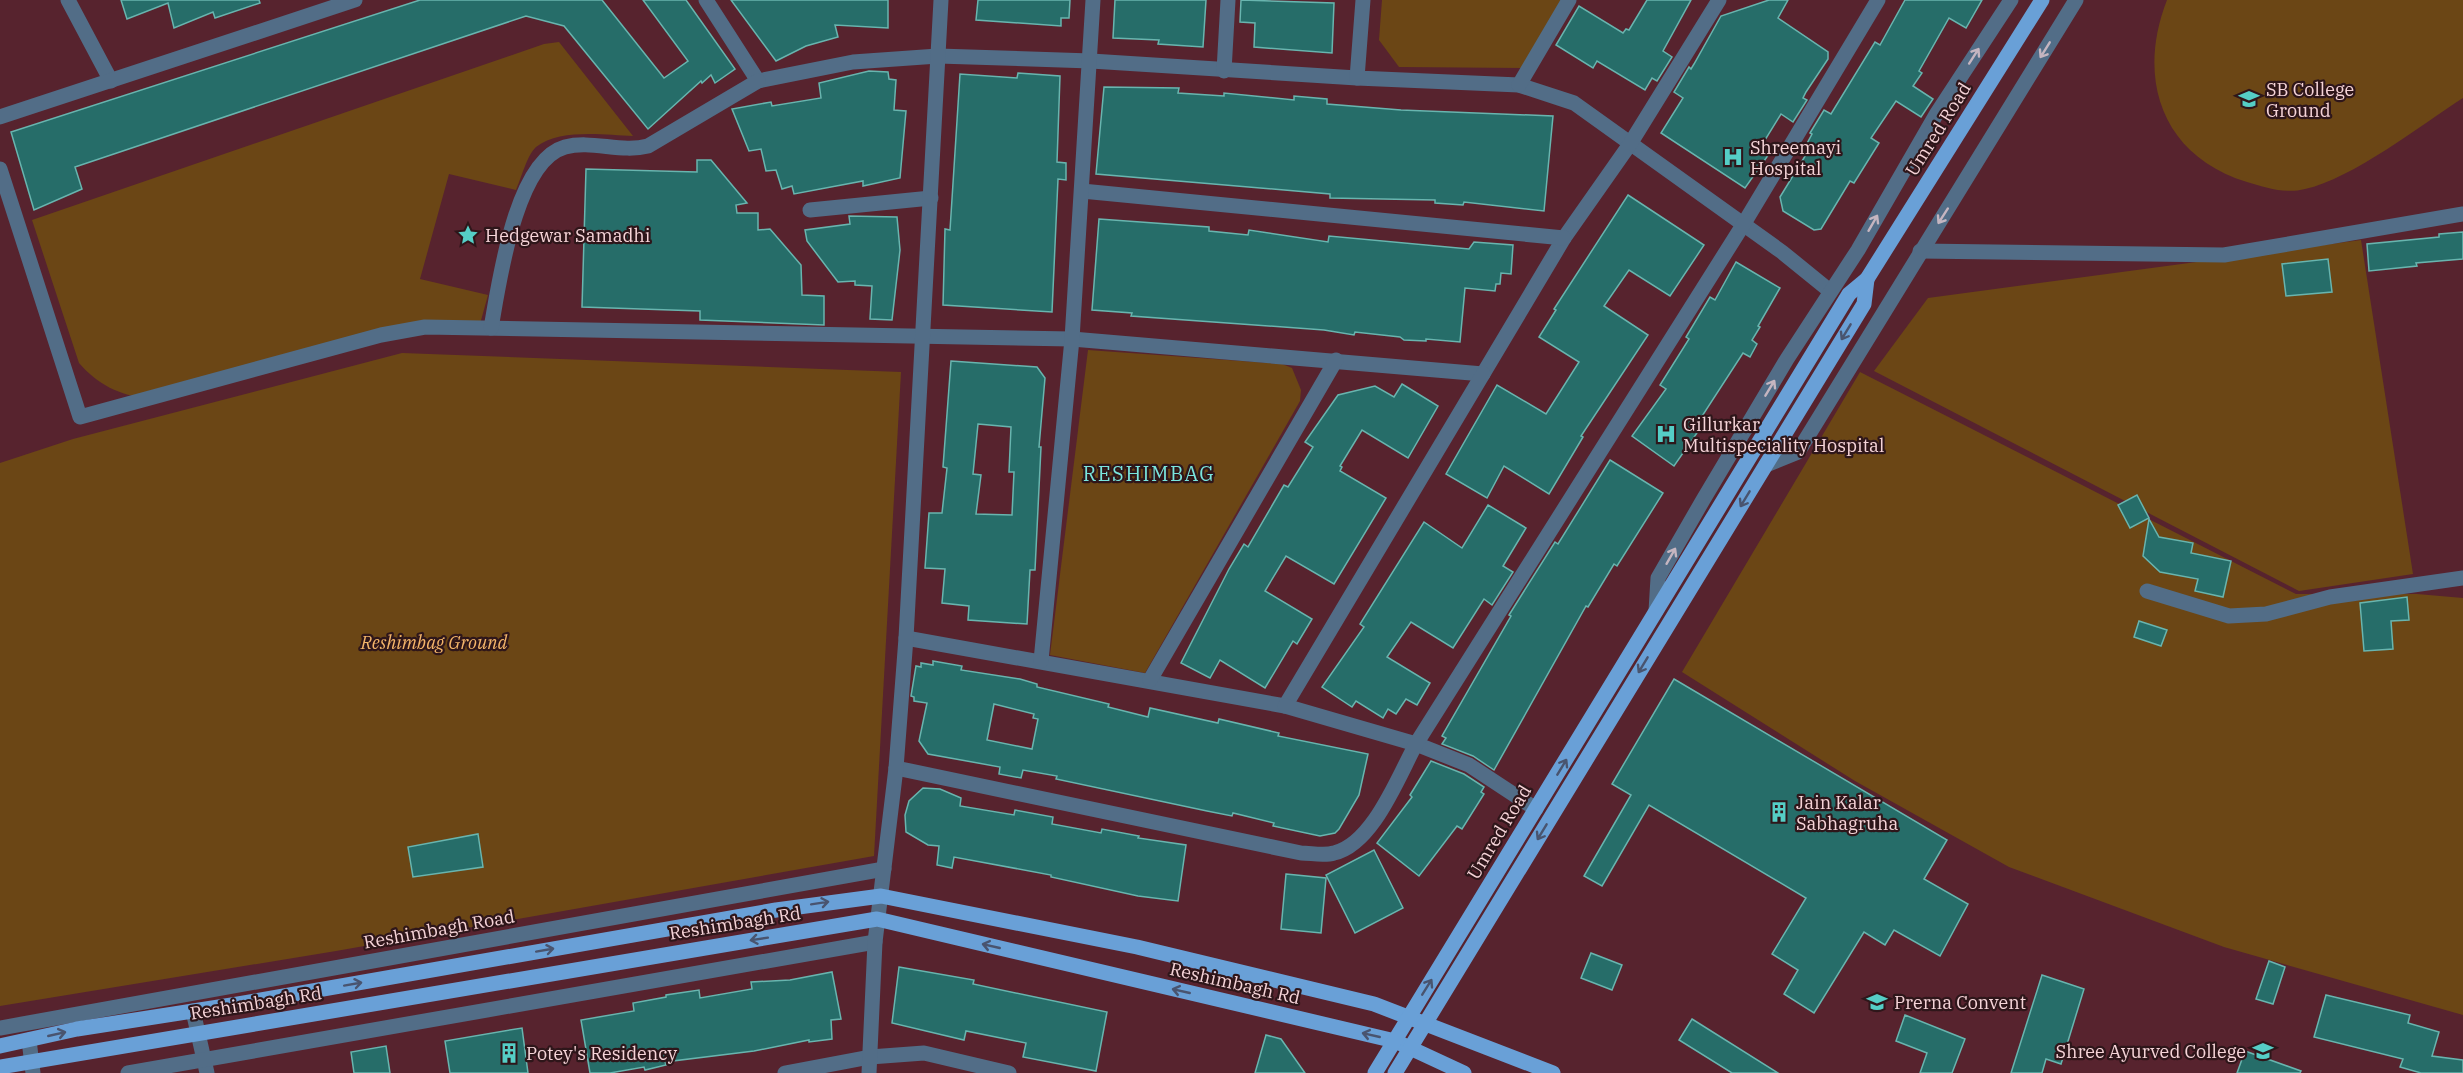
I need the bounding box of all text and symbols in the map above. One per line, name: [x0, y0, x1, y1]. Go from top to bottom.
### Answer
one-way arrow: [2039, 41, 2051, 58]
one-way arrow: [1968, 48, 1980, 65]
street label: Umred Road: [1900, 78, 1976, 180]
place label: SB College Ground: [2266, 78, 2354, 122]
school or university icon: SB College Ground: [2237, 87, 2261, 111]
place label: Shreemayi Hospital: [1750, 136, 1841, 180]
hospital icon: Shreemayi Hospital: [1721, 145, 1745, 169]
one-way arrow: [1937, 207, 1949, 224]
one-way arrow: [1867, 215, 1879, 232]
place icon: Hedgewar Samadhi: [456, 223, 480, 247]
place label: Hedgewar Samadhi: [485, 224, 651, 247]
one-way arrow: [1840, 323, 1852, 340]
one-way arrow: [1764, 380, 1776, 397]
place label: Gillurkar Multispeciality Hospital: [1683, 413, 1884, 457]
hospital icon: Gillurkar Multispeciality Hospital: [1654, 422, 1678, 446]
district label: RESHIMBAG: [1083, 460, 1215, 487]
one-way arrow: [1738, 490, 1750, 507]
one-way arrow: [1665, 548, 1677, 565]
park label: Reshimbag Ground: [360, 631, 507, 654]
one-way arrow: [1637, 657, 1650, 674]
one-way arrow: [1556, 759, 1568, 776]
street label: Umred Road: [1462, 781, 1536, 883]
place label: Jain Kalar Sabhagruha: [1796, 791, 1898, 835]
building icon: Jain Kalar Sabhagruha: [1767, 800, 1791, 824]
one-way arrow: [1536, 823, 1548, 840]
one-way arrow: [810, 898, 830, 909]
street label: Reshimbagh Rd: [668, 901, 803, 945]
street label: Reshimbagh Road: [362, 904, 516, 954]
one-way arrow: [750, 934, 769, 945]
one-way arrow: [982, 940, 1002, 951]
one-way arrow: [535, 945, 554, 956]
street label: Reshimbagh Rd: [1168, 957, 1302, 1009]
one-way arrow: [343, 978, 362, 989]
one-way arrow: [1421, 979, 1433, 996]
street label: Reshimbagh Rd: [189, 981, 324, 1025]
one-way arrow: [1172, 984, 1191, 996]
school or university icon: Prerna Convent: [1865, 990, 1889, 1014]
place label: Prerna Convent: [1894, 991, 2026, 1014]
one-way arrow: [47, 1027, 66, 1039]
one-way arrow: [1362, 1029, 1381, 1041]
school or university icon: Shree Ayurved College: [2251, 1039, 2275, 1063]
place label: Shree Ayurved College: [2056, 1040, 2246, 1063]
building icon: Potey's Residency: [497, 1041, 521, 1065]
place label: Potey's Residency: [526, 1042, 678, 1065]

